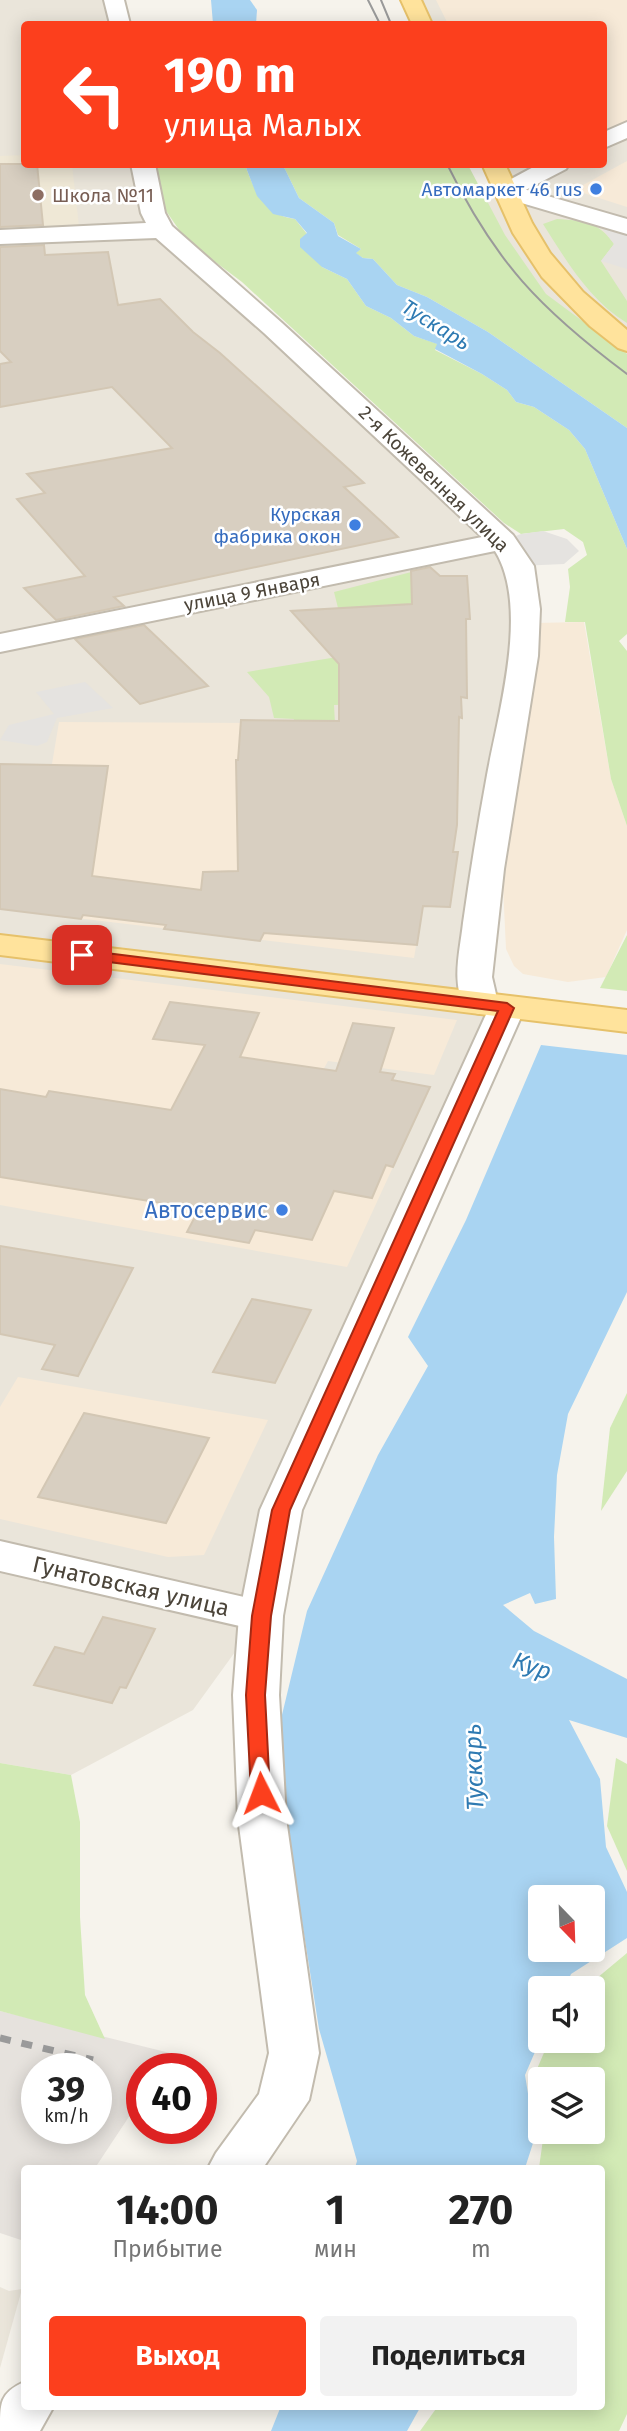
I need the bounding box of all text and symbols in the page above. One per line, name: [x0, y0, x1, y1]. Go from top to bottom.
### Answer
text: 190 m: [164, 46, 296, 105]
icon: left: [49, 49, 140, 140]
text: улица Малых: [164, 106, 361, 144]
place label: Автомаркет 46 rus: [422, 178, 582, 201]
marker: Автомаркет 46 rus: [588, 181, 604, 197]
place label: Школа №11: [52, 184, 154, 207]
marker: Школа №11: [30, 187, 46, 203]
water label: Тускарь: [397, 294, 475, 356]
street label: 2-я Кожевенная улица: [354, 401, 514, 557]
place label: Курская фабрика окон: [214, 503, 341, 548]
marker: Курская фабрика окон: [347, 517, 363, 533]
street label: улица 9 Января: [182, 568, 322, 616]
pin: [52, 925, 112, 985]
icon: arrive: [63, 936, 101, 974]
place label: Автосервис: [145, 1196, 268, 1224]
marker: Автосервис: [274, 1202, 290, 1218]
street label: Гунатовская улица: [30, 1550, 232, 1622]
water label: Кур: [509, 1646, 555, 1686]
water label: Тускарь: [458, 1723, 490, 1811]
position arrow: [224, 1756, 298, 1830]
north arrow: [528, 1885, 606, 1962]
map controls: [528, 1885, 605, 2144]
button: sound: [528, 1976, 605, 2053]
speed limit sign: 40: [126, 2053, 217, 2144]
button: layers: [528, 2067, 605, 2144]
text: 39: [48, 2068, 85, 2110]
text: km/h: [44, 2105, 89, 2127]
text: 14:00: [116, 2185, 219, 2235]
text: 1: [326, 2185, 345, 2235]
text: 270: [448, 2185, 513, 2235]
text: Прибытие: [113, 2235, 222, 2263]
text: мин: [314, 2235, 357, 2263]
text: m: [471, 2235, 491, 2263]
button: Выход: [49, 2316, 306, 2396]
button: Поделиться: [320, 2316, 577, 2396]

